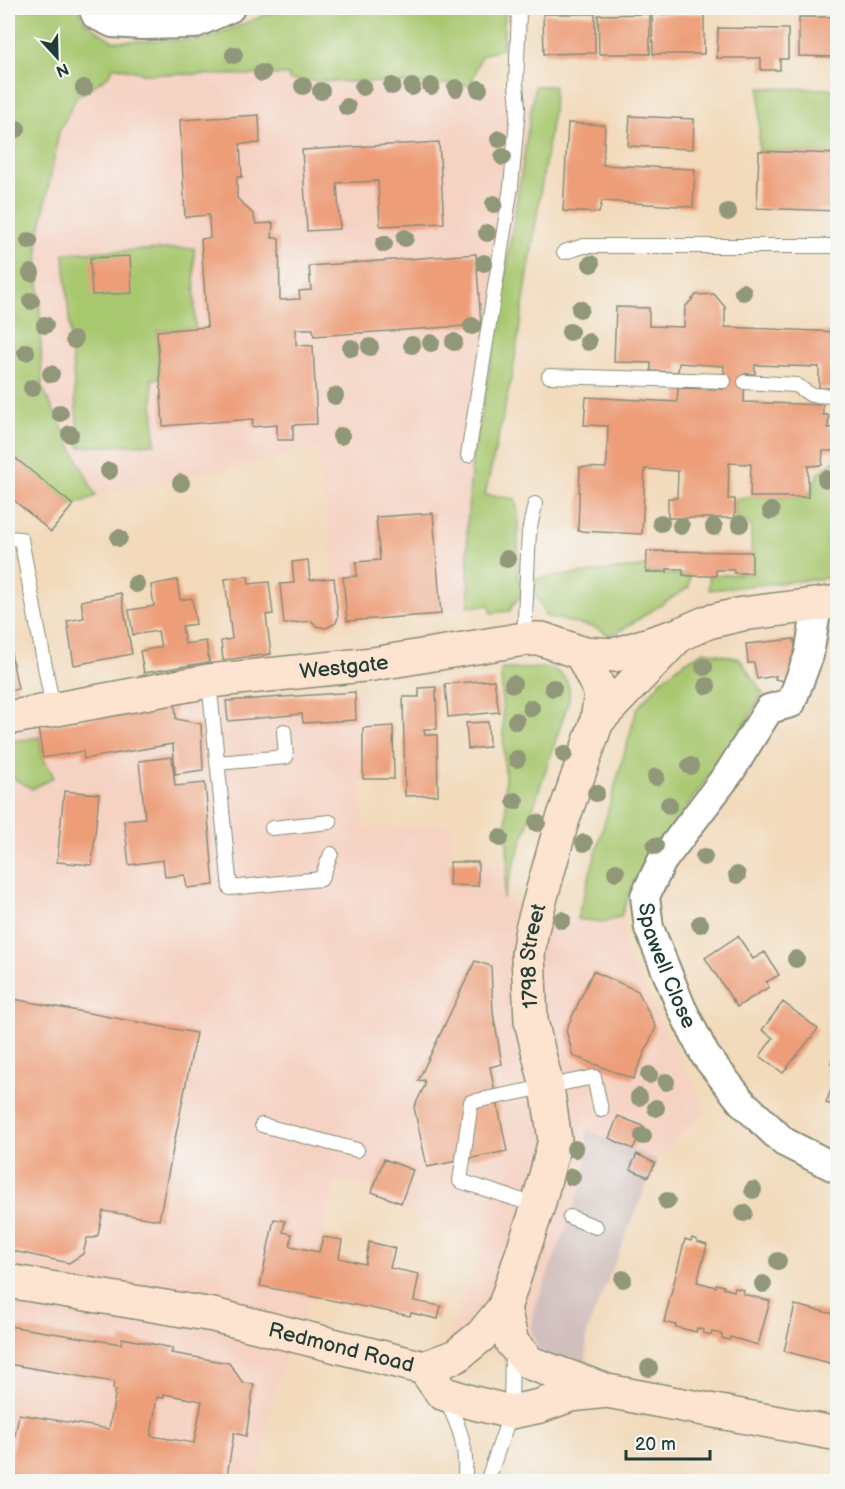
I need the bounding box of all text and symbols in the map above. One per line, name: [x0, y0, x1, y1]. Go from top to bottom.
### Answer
north arrow: [27, 27, 87, 87]
text: N: [53, 58, 71, 81]
street label: Westgate: [298, 649, 390, 684]
street label: 1798 Street: [515, 900, 551, 1009]
street label: Spawell Close: [633, 901, 702, 1032]
street label: Redmond Road: [266, 1317, 417, 1377]
scale bar: [626, 1423, 710, 1461]
text: 20 m: [635, 1434, 676, 1455]

